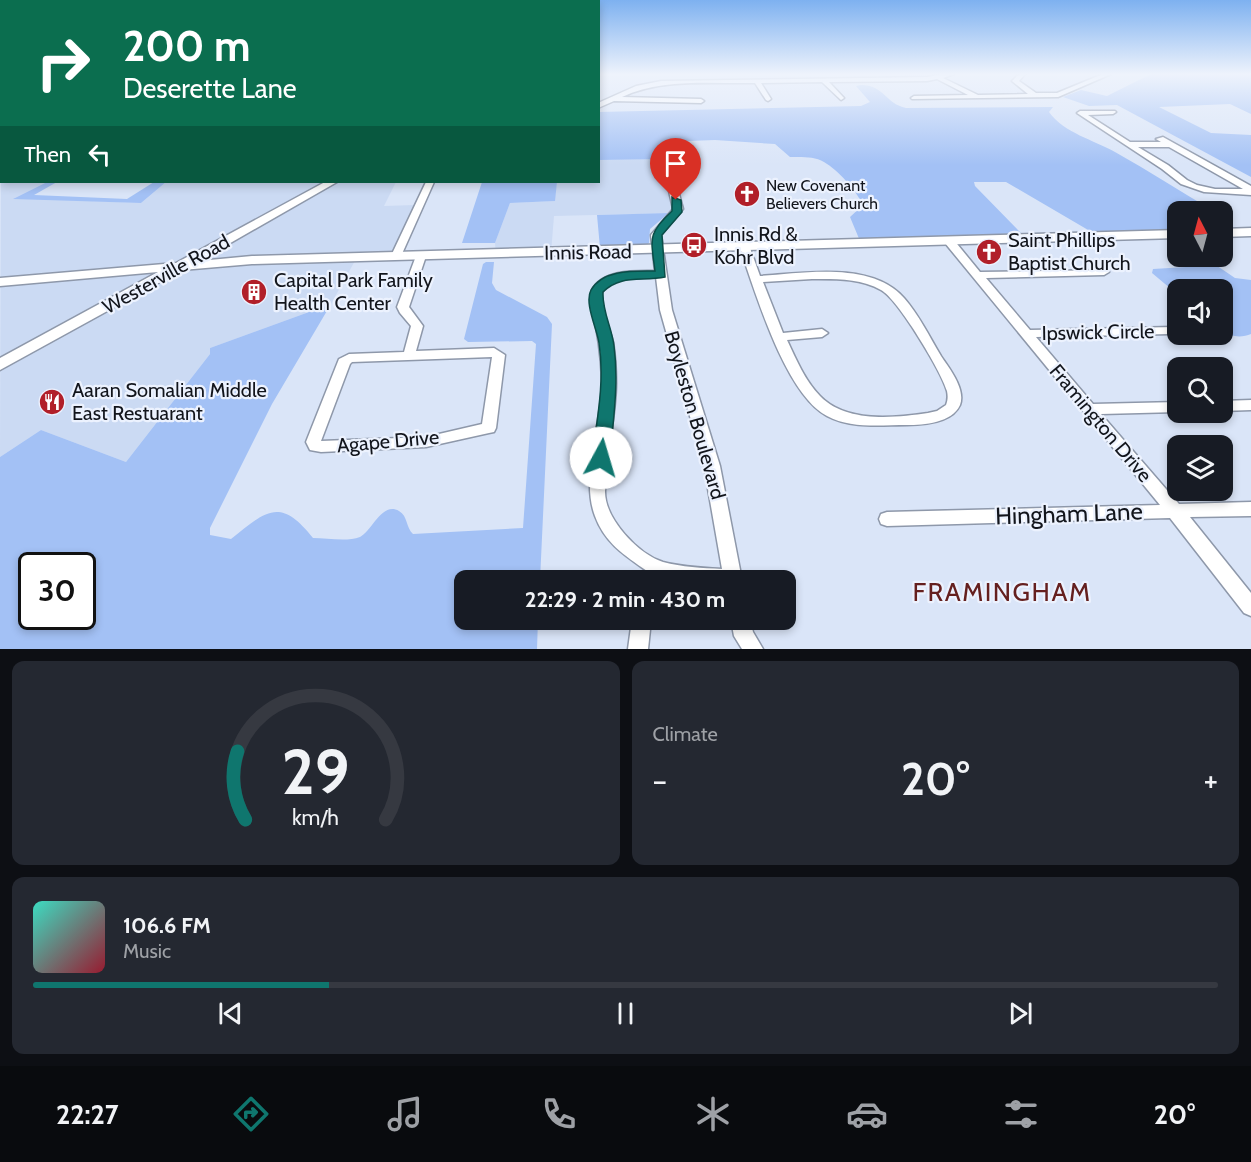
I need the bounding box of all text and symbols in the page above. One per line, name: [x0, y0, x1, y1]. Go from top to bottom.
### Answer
text: 200 m: [123, 20, 250, 72]
icon: right: [24, 24, 102, 102]
text: Deserette Lane: [123, 72, 297, 105]
icon: left: [83, 138, 116, 171]
pin: [650, 138, 701, 200]
text: Then: [24, 141, 71, 168]
icon: arrive: [659, 147, 692, 180]
place label: New Covenant Believers Church: [766, 176, 878, 213]
church icon: New Covenant Believers Church: [732, 179, 762, 209]
north arrow: [1167, 201, 1233, 267]
map controls: [1167, 201, 1233, 501]
place label: Innis Rd & Kohr Blvd: [714, 222, 798, 269]
place label: Saint Phillips Baptist Church: [1008, 228, 1131, 275]
street label: Westerville Road: [98, 229, 234, 319]
bus stop icon: Innis Rd & Kohr Blvd: [679, 230, 709, 260]
church icon: Saint Phillips Baptist Church: [974, 237, 1004, 267]
street label: Innis Road: [544, 239, 632, 265]
place label: Capital Park Family Health Center: [274, 268, 433, 315]
building icon: Capital Park Family Health Center: [239, 277, 269, 307]
button: sound: [1167, 279, 1233, 345]
street label: Ipswick Circle: [1041, 319, 1155, 345]
street label: Boyleston Boulevard: [659, 328, 731, 502]
button: search: [1167, 357, 1233, 423]
street label: Framington Drive: [1045, 359, 1157, 487]
place label: Aaran Somalian Middle East Restuarant: [72, 378, 267, 425]
restaurant icon: Aaran Somalian Middle East Restuarant: [37, 387, 67, 417]
street label: Agape Drive: [336, 425, 440, 457]
position arrow: [569, 426, 633, 490]
button: layers: [1167, 435, 1233, 501]
street label: Hingham Lane: [995, 496, 1143, 531]
speed limit sign: 30: [18, 552, 96, 630]
district label: FRAMINGHAM: [912, 576, 1092, 608]
text: 22:29 · 2 min · 430 m: [525, 586, 725, 613]
text: Climate: [653, 722, 718, 746]
text: 29: [282, 734, 350, 810]
text: 20°: [901, 752, 970, 806]
text: −: [653, 760, 667, 800]
text: +: [1203, 760, 1218, 800]
text: km/h: [292, 804, 339, 830]
text: 106.6 FM: [123, 912, 211, 939]
text: Music: [123, 939, 171, 963]
icon: previous: [214, 997, 247, 1030]
icon: pause: [609, 997, 642, 1030]
icon: next: [1004, 997, 1037, 1030]
icon: directions: [230, 1093, 272, 1135]
icon: music: [384, 1093, 426, 1135]
icon: phone: [538, 1093, 580, 1135]
icon: climate: [692, 1093, 734, 1135]
icon: car: [846, 1093, 888, 1135]
icon: filters: [1000, 1093, 1042, 1135]
text: 22:27: [56, 1098, 119, 1131]
text: 20°: [1154, 1098, 1195, 1131]

